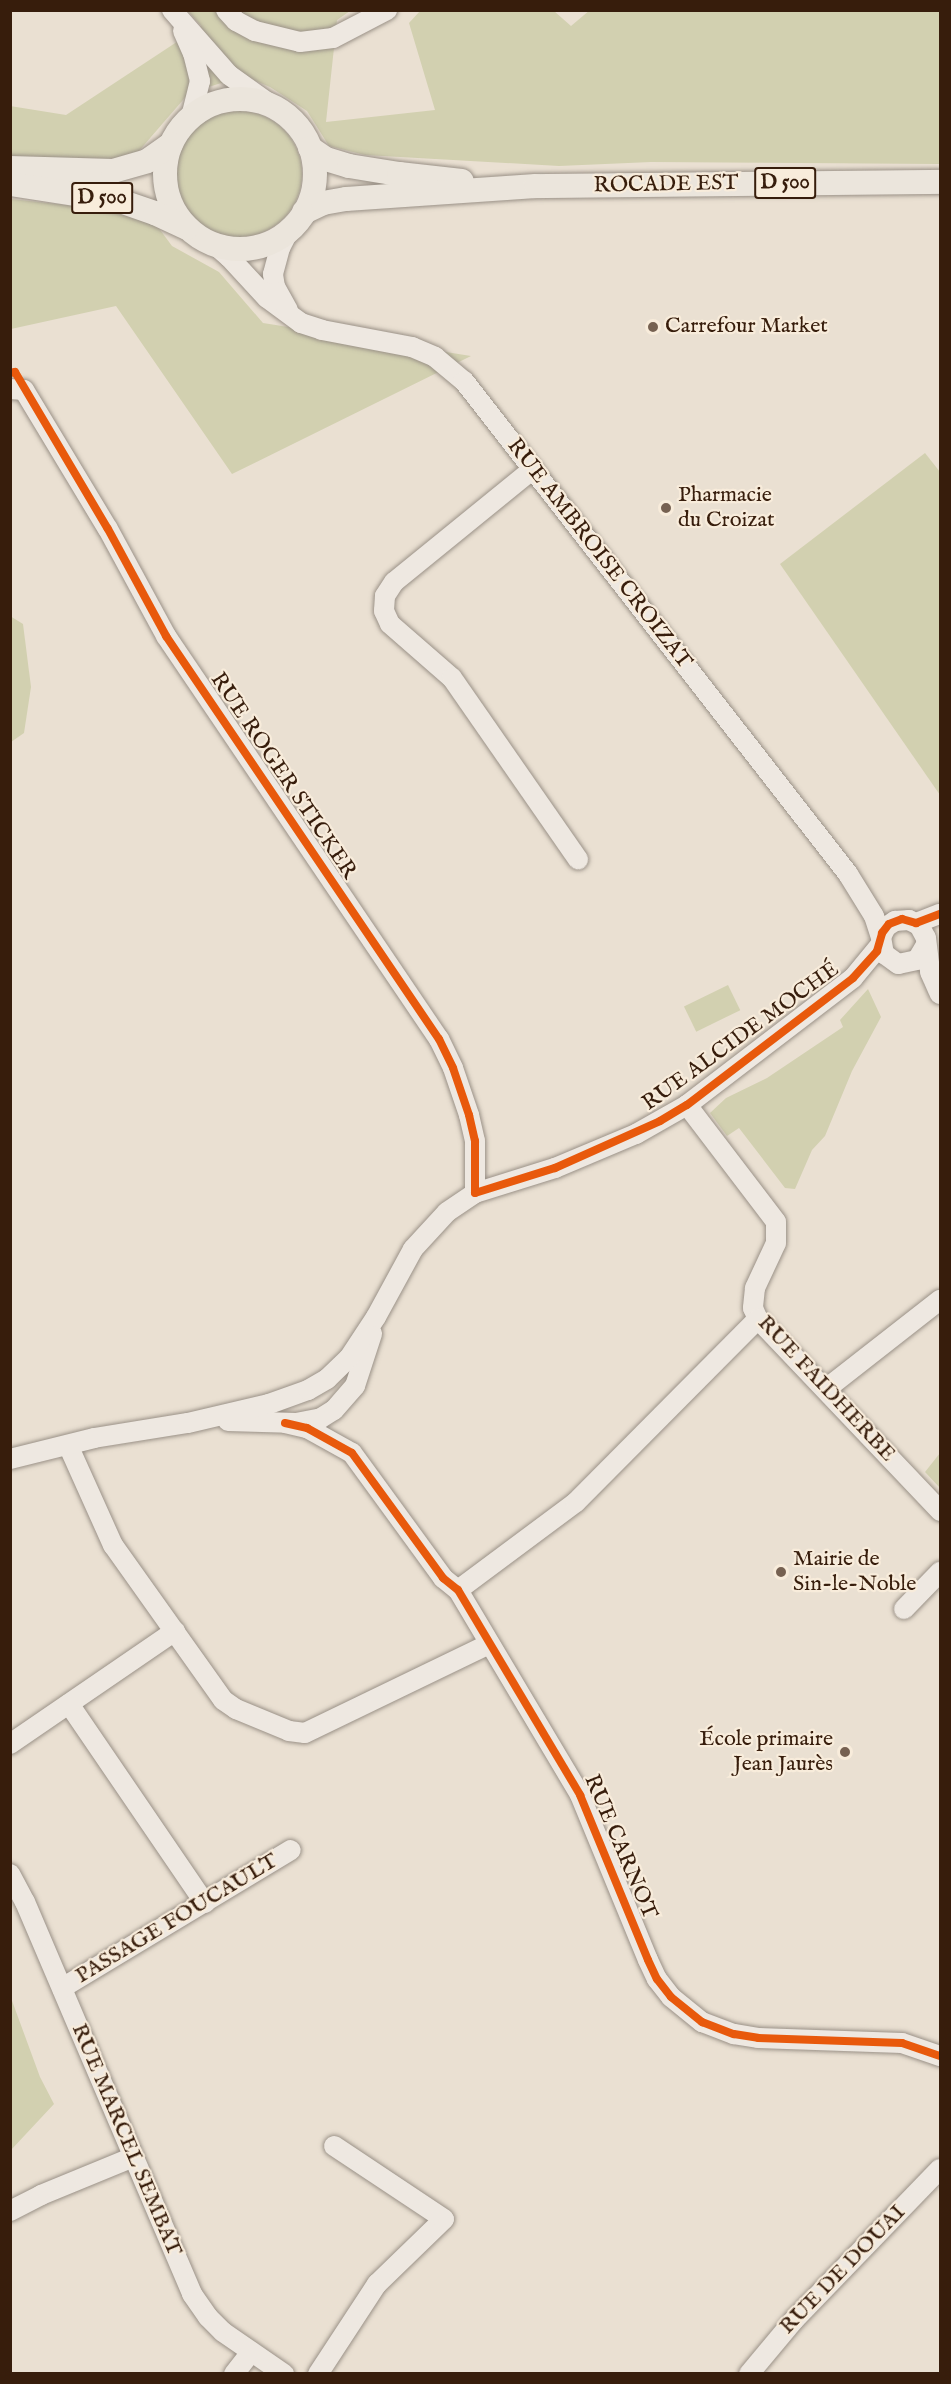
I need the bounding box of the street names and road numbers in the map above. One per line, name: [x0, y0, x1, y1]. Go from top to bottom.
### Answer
road number: D 500: [754, 165, 816, 201]
street label: ROCADE EST: [593, 171, 739, 199]
road number: D 500: [70, 180, 134, 216]
street label: RUE AMBROISE CROIZAT: [501, 434, 697, 674]
street label: RUE ROGER STICKER: [204, 668, 362, 884]
street label: RUE ALCIDE MOCHÉ: [638, 957, 844, 1117]
street label: RUE FAIDHERBE: [751, 1310, 901, 1468]
street label: RUE CARNOT: [578, 1771, 662, 1923]
street label: PASSAGE FOUCAULT: [71, 1848, 283, 1990]
street label: RUE MARCEL SEMBAT: [65, 2020, 187, 2260]
street label: RUE DE DOUAI: [775, 2200, 911, 2340]

